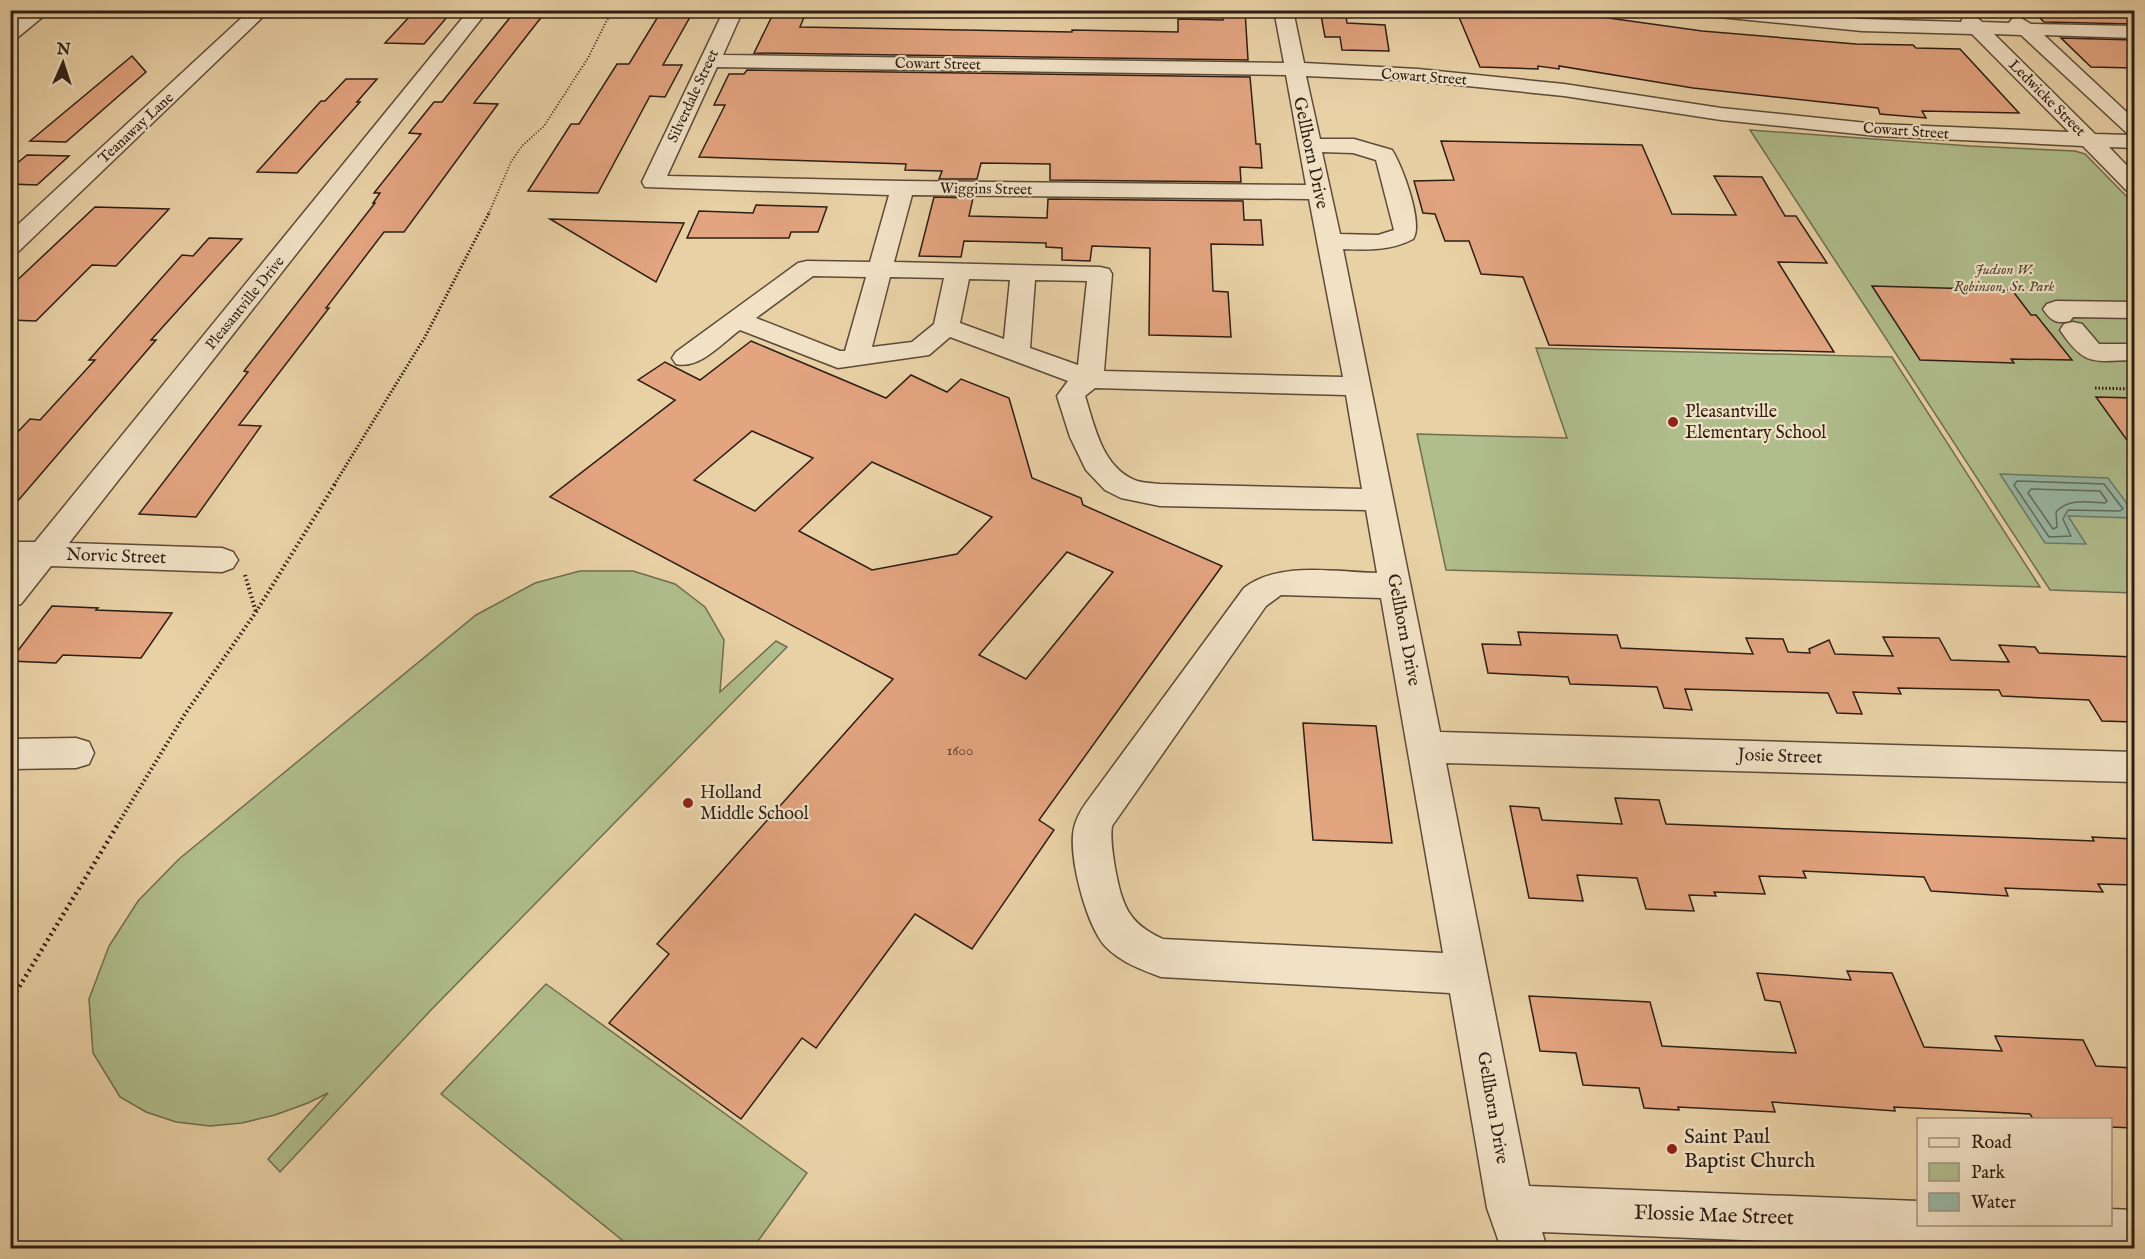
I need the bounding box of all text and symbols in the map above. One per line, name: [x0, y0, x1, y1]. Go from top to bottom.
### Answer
north arrow: [33, 33, 93, 93]
text: N: [55, 40, 71, 60]
street label: Silverdale Street: [663, 46, 723, 146]
street label: Cowart Street: [895, 54, 981, 74]
street label: Ledwicke Street: [2005, 56, 2089, 140]
street label: Cowart Street: [1380, 65, 1468, 89]
street label: Teanaway Lane: [94, 88, 178, 168]
street label: Gellhorn Drive: [1287, 95, 1333, 211]
street label: Cowart Street: [1862, 119, 1950, 143]
street label: Wiggins Street: [940, 179, 1032, 199]
street label: Pleasantville Drive: [201, 252, 289, 354]
park label: Judson W. Robinson, Sr. Park: [1953, 260, 2055, 296]
place label: Pleasantville Elementary School: [1685, 401, 1826, 445]
marker: Pleasantville Elementary School: [1666, 415, 1680, 429]
street label: Norvic Street: [65, 544, 167, 570]
street label: Gellhorn Drive: [1381, 572, 1425, 688]
house number: 1600: [947, 741, 973, 760]
street label: Josie Street: [1735, 744, 1823, 770]
place label: Holland Middle School: [700, 782, 809, 826]
marker: Holland Middle School: [681, 796, 695, 810]
street label: Gellhorn Drive: [1471, 1050, 1513, 1166]
legend: [1917, 1118, 2112, 1226]
place label: Saint Paul Baptist Church: [1684, 1124, 1815, 1175]
text: Road: [1971, 1132, 2012, 1155]
marker: Saint Paul Baptist Church: [1665, 1142, 1679, 1156]
text: Park: [1971, 1162, 2006, 1185]
text: Water: [1971, 1192, 2016, 1215]
street label: Flossie Mae Street: [1634, 1200, 1794, 1232]

